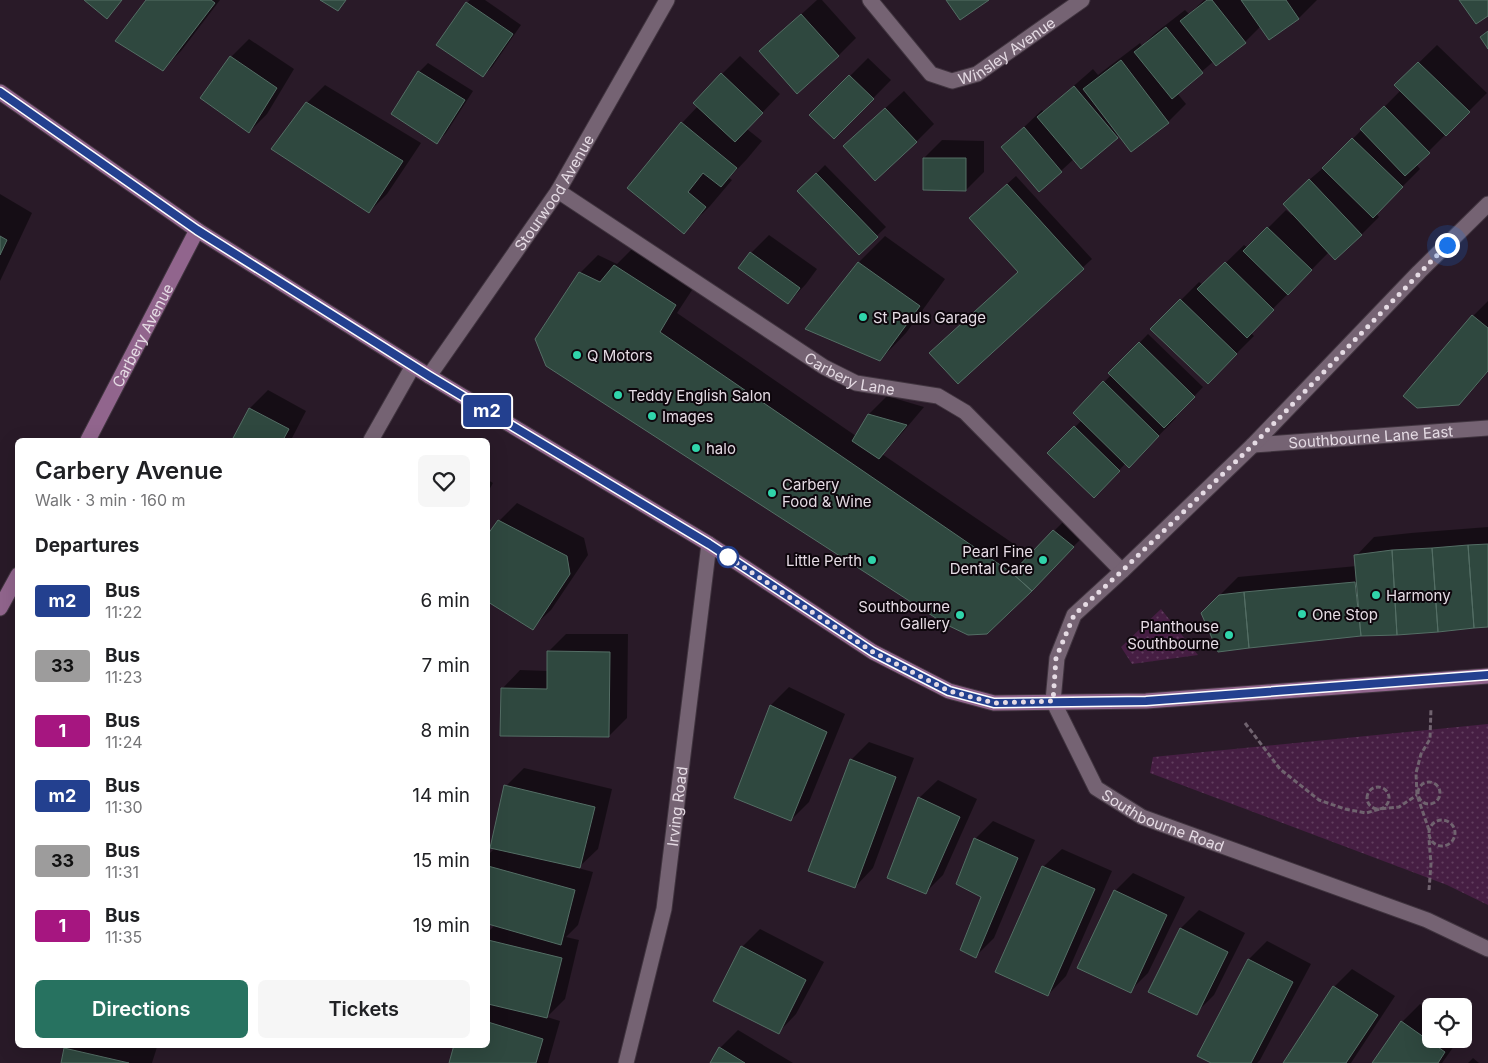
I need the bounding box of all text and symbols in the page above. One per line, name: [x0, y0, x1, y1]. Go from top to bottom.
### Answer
street label: Winsley Avenue: [956, 12, 1059, 88]
street label: Stourwood Avenue: [510, 131, 598, 254]
your location: [1435, 233, 1460, 258]
street label: Carbery Avenue: [108, 280, 177, 390]
place label: St Pauls Garage: [873, 308, 986, 327]
marker: St Pauls Garage: [857, 311, 869, 323]
place label: Q Motors: [587, 346, 653, 365]
street label: Carbery Lane: [801, 347, 896, 399]
marker: Q Motors: [571, 349, 583, 361]
place label: Teddy English Salon: [628, 386, 771, 405]
marker: Teddy English Salon: [612, 389, 624, 401]
line badge: m2: [464, 395, 510, 427]
text: m2: [473, 400, 501, 421]
place label: Images: [662, 407, 714, 426]
marker: Images: [646, 410, 658, 422]
street label: Southbourne Lane East: [1288, 421, 1454, 452]
place label: halo: [706, 439, 736, 458]
marker: halo: [690, 442, 702, 454]
button: heart: [418, 455, 470, 507]
text: Carbery Avenue: [35, 456, 223, 485]
place label: Carbery Food & Wine: [782, 475, 872, 511]
marker: Carbery Food & Wine: [766, 487, 778, 499]
text: Walk · 3 min · 160 m: [35, 490, 186, 510]
text: Departures: [35, 534, 139, 557]
place label: Pearl Fine Dental Care: [950, 542, 1033, 578]
unlabelled marker: [717, 546, 739, 568]
place label: Little Perth: [786, 551, 862, 570]
marker: Little Perth: [866, 554, 878, 566]
marker: Pearl Fine Dental Care: [1037, 554, 1049, 566]
text: Bus: [105, 579, 140, 602]
place label: Harmony: [1386, 586, 1451, 605]
text: 6 min: [420, 589, 470, 612]
marker: Harmony: [1370, 589, 1382, 601]
text: m2: [49, 590, 76, 611]
place label: Southbourne Gallery: [858, 597, 951, 633]
text: 11:22: [105, 602, 142, 622]
place label: One Stop: [1312, 605, 1378, 624]
marker: One Stop: [1296, 608, 1308, 620]
marker: Southbourne Gallery: [954, 609, 966, 621]
place label: Planthouse Southbourne: [1127, 617, 1219, 653]
marker: Planthouse Southbourne: [1223, 629, 1235, 641]
text: Bus: [105, 644, 140, 667]
text: 7 min: [421, 654, 470, 677]
text: 33: [51, 655, 74, 676]
text: 11:23: [105, 667, 142, 687]
text: Bus: [105, 709, 140, 732]
text: 8 min: [420, 719, 470, 742]
text: 1: [59, 720, 66, 741]
text: 11:24: [105, 732, 142, 752]
street label: Irving Road: [662, 765, 691, 848]
text: Bus: [105, 774, 140, 797]
text: 14 min: [412, 784, 470, 807]
text: m2: [49, 785, 76, 806]
street label: Southbourne Road: [1098, 785, 1227, 855]
text: 11:30: [105, 797, 143, 817]
text: Bus: [105, 839, 140, 862]
text: 15 min: [413, 849, 470, 872]
text: 33: [51, 850, 74, 871]
text: 11:31: [105, 862, 139, 882]
text: Bus: [105, 904, 140, 927]
text: 19 min: [413, 914, 470, 937]
text: 1: [59, 915, 66, 936]
text: 11:35: [105, 927, 142, 947]
button: Directions: [35, 980, 248, 1038]
button: Tickets: [258, 980, 470, 1038]
map controls: [1422, 998, 1472, 1048]
button: locate: [1422, 998, 1472, 1048]

